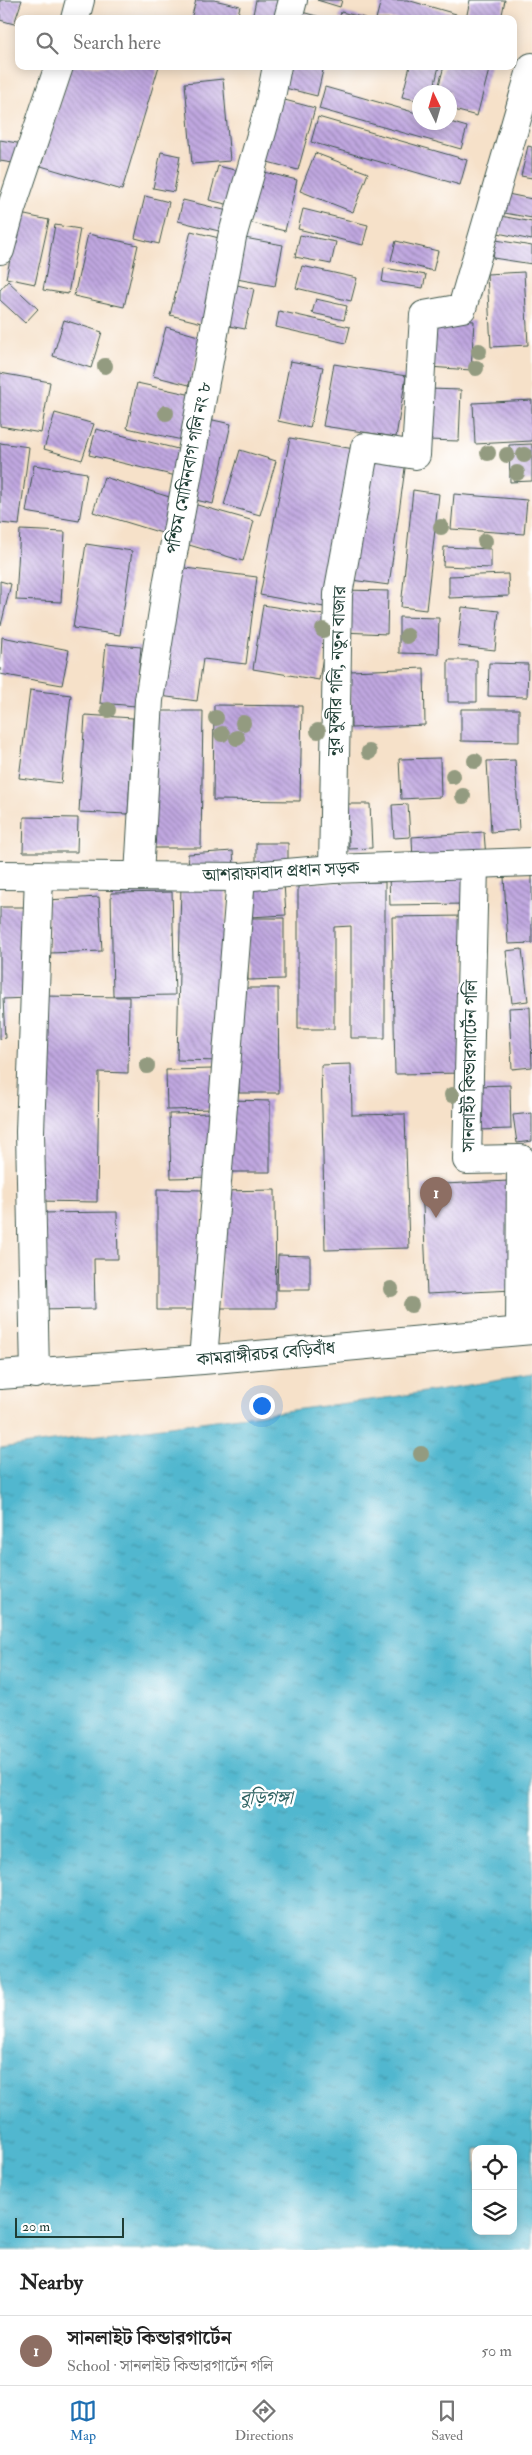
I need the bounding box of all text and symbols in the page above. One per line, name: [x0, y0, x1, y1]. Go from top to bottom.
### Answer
search box: [15, 15, 517, 70]
icon: search: [33, 29, 61, 57]
text: Search here: [73, 31, 161, 55]
north arrow: [412, 85, 457, 130]
street label: পশ্চিম মোমিনবাগ গলি নং ৮: [161, 380, 217, 556]
street label: নূর মুন্সীর গলি, নতুন বাজার: [323, 585, 351, 757]
street label: আশরাফাবাদ প্রধান সড়ক: [201, 856, 361, 888]
street label: সানলাইট কিন্ডারগার্টেন গলি: [457, 979, 483, 1153]
pin: 1: [420, 1177, 452, 1218]
street label: কামরাঙ্গীরচর বেড়িবাঁধ: [195, 1336, 337, 1372]
your location: [249, 1393, 275, 1419]
water label: বুড়িগঙ্গা: [240, 1786, 295, 1810]
map controls: [472, 2145, 517, 2235]
button: locate: [472, 2145, 517, 2190]
button: layers: [472, 2190, 517, 2235]
scale bar: [15, 2215, 124, 2238]
text: 20 m: [22, 2218, 50, 2235]
text: Nearby: [20, 2269, 83, 2296]
text: সানলাইট কিন্ডারগার্টেন: [67, 2326, 232, 2350]
text: 1: [33, 2341, 39, 2361]
text: 50 m: [481, 2341, 512, 2361]
text: School · সানলাইট কিন্ডারগার্টেন গলি: [67, 2356, 273, 2376]
tab: Map: [69, 2397, 97, 2444]
tab: Directions: [235, 2397, 293, 2444]
tab: Saved: [431, 2397, 463, 2444]

